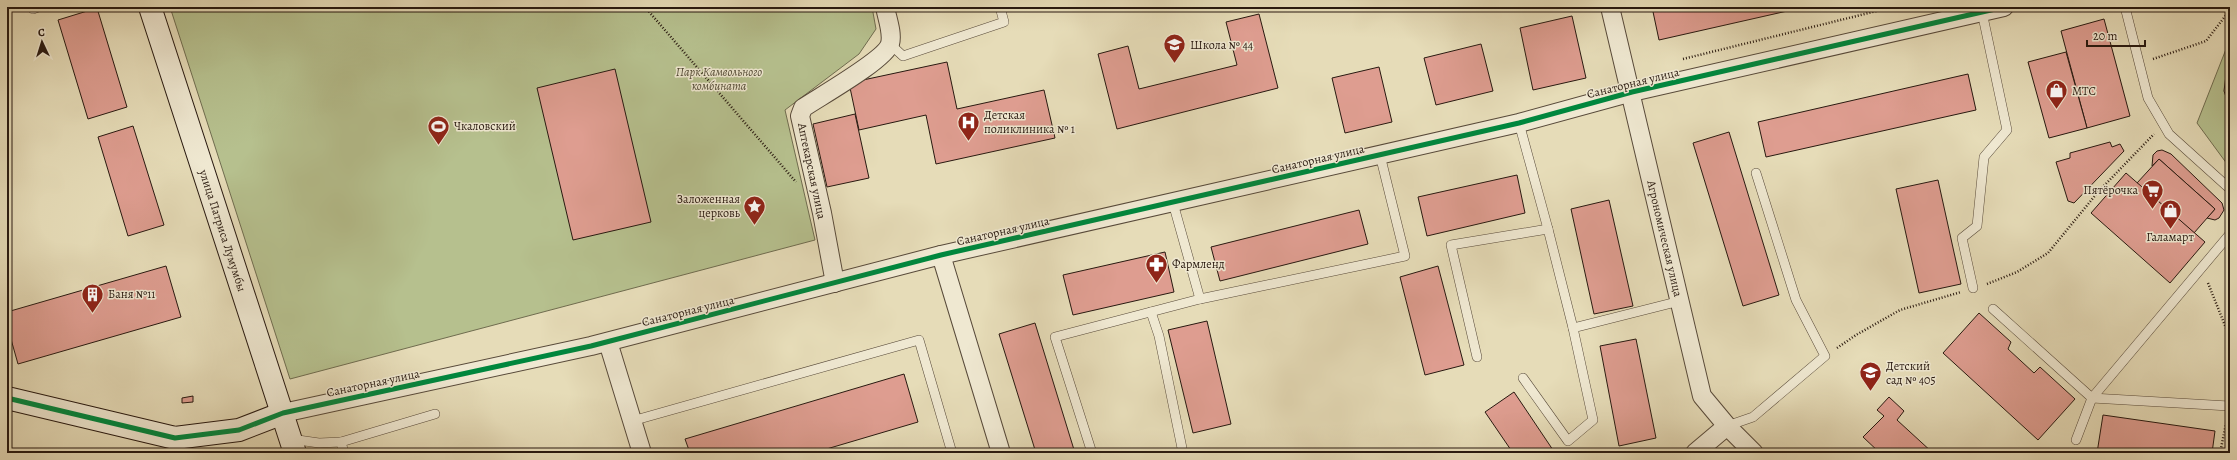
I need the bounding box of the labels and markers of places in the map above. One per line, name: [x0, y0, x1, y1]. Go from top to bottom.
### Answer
school or university icon: Школа № 44: [1161, 32, 1187, 65]
place label: Школа № 44: [1190, 37, 1254, 53]
shop icon: МТС: [2043, 78, 2069, 111]
place label: МТС: [2072, 83, 2096, 99]
place label: Детская поликлиника № 1: [984, 107, 1075, 137]
hospital icon: Детская поликлиника № 1: [956, 109, 982, 142]
sports icon: Чкаловский: [426, 113, 452, 146]
place label: Чкаловский: [454, 118, 516, 134]
supermarket icon: Пятёрочка: [2140, 177, 2166, 210]
place label: Пятёрочка: [2083, 182, 2138, 198]
place label: Заложенная церковь: [677, 191, 741, 221]
place icon: Заложенная церковь: [742, 193, 768, 226]
shop icon: Галамарт: [2157, 197, 2183, 230]
place label: Галамарт: [2146, 229, 2194, 245]
pharmacy icon: Фармленд: [1144, 251, 1170, 284]
place label: Фармленд: [1172, 256, 1225, 272]
building icon: Баня №11: [80, 281, 106, 314]
place label: Баня №11: [108, 286, 155, 302]
place label: Детский сад № 405: [1886, 358, 1936, 388]
school or university icon: Детский сад № 405: [1857, 360, 1883, 393]

